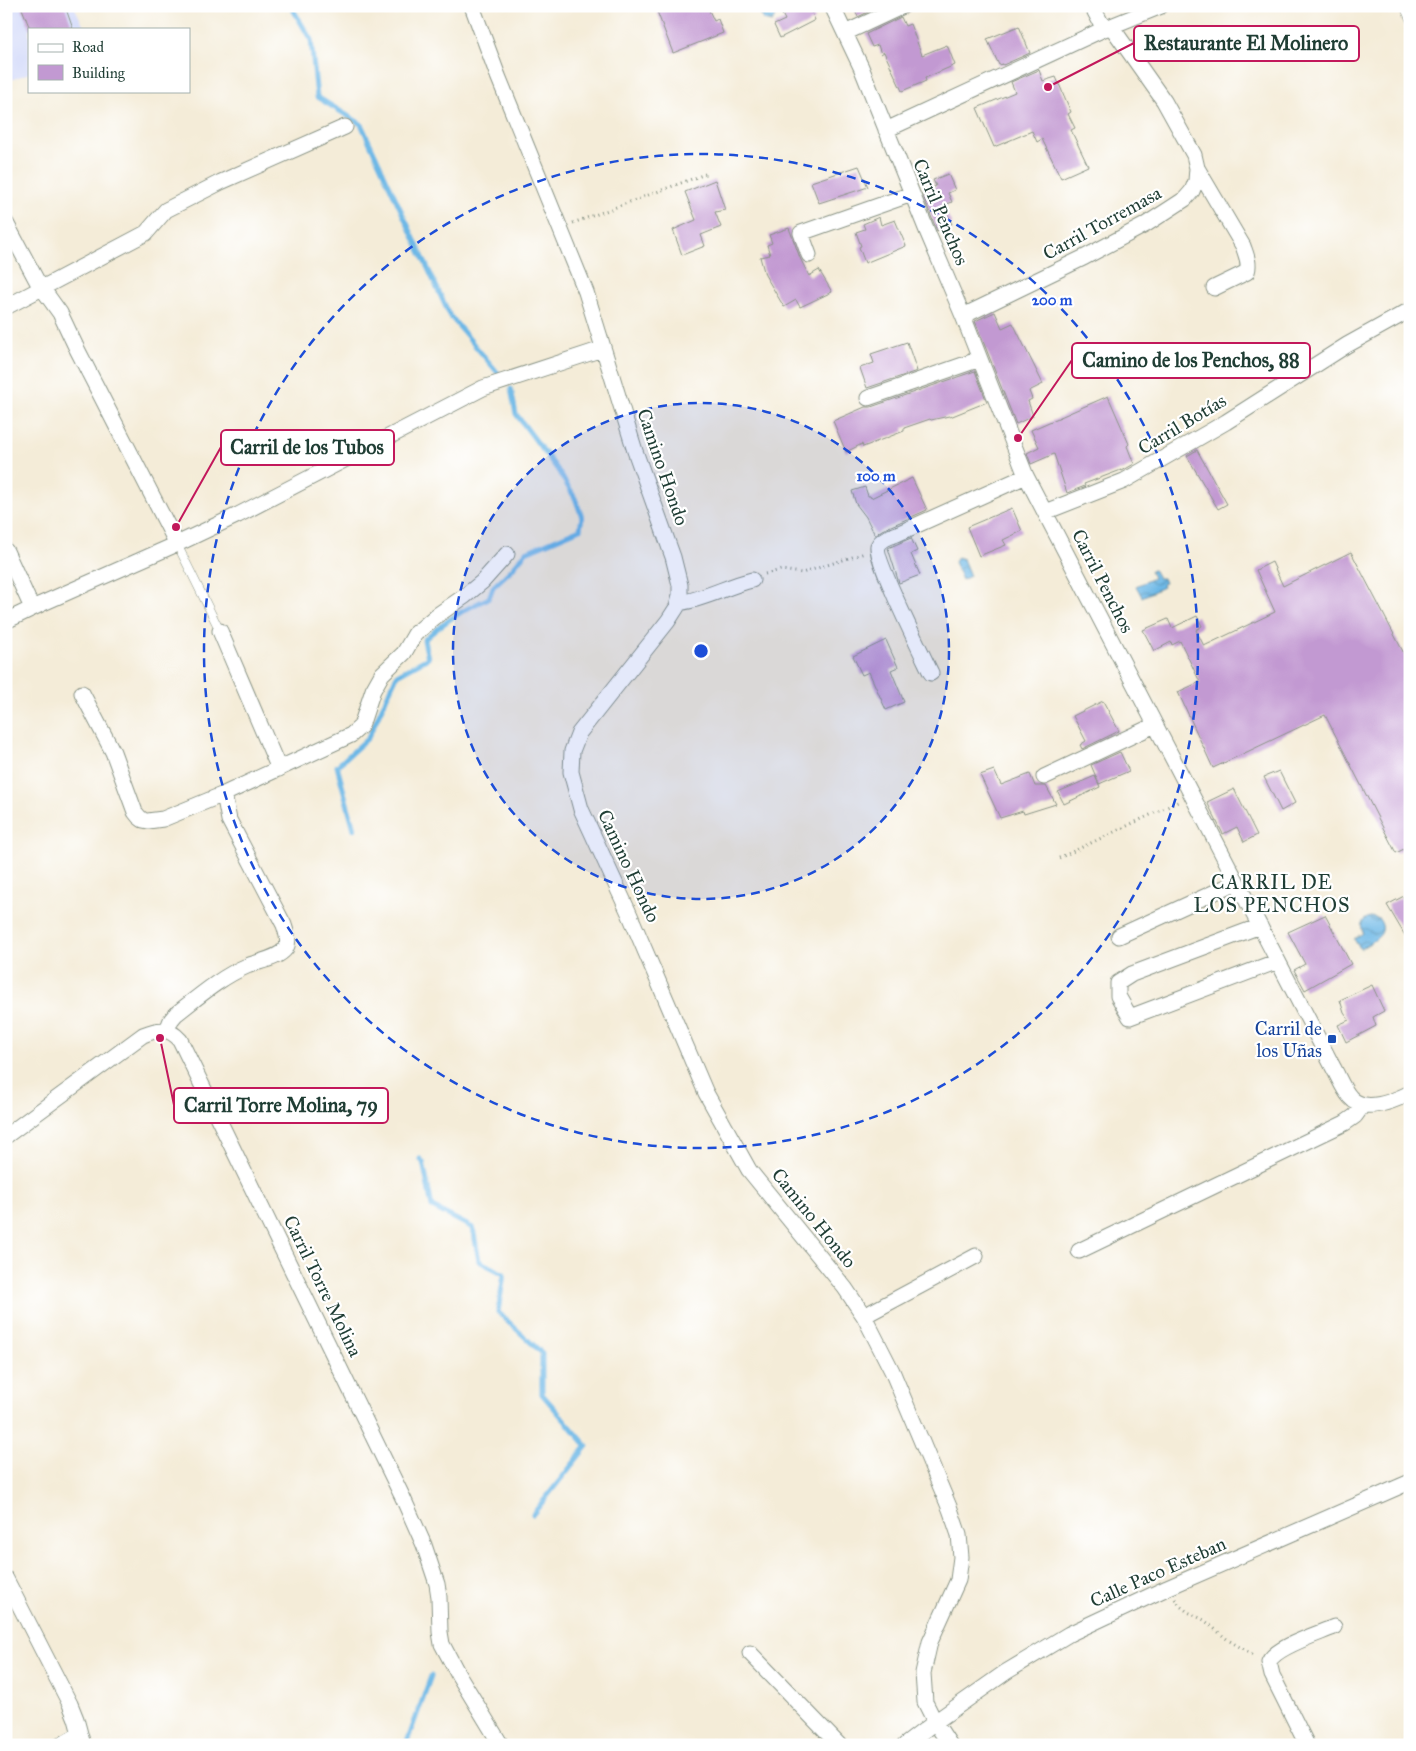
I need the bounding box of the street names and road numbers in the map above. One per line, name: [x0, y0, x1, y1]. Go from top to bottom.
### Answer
street label: Carril Penchos: [908, 155, 974, 269]
street label: Carril Torremasa: [1039, 181, 1166, 265]
street label: Carril Botías: [1134, 389, 1230, 459]
street label: Camino Hondo: [632, 406, 694, 529]
street label: Carril Penchos: [1067, 525, 1139, 637]
street label: Camino Hondo: [593, 806, 665, 926]
street label: Camino Hondo: [767, 1163, 861, 1273]
street label: Carril Torre Molina: [279, 1211, 368, 1361]
street label: Calle Paco Esteban: [1086, 1532, 1230, 1612]

